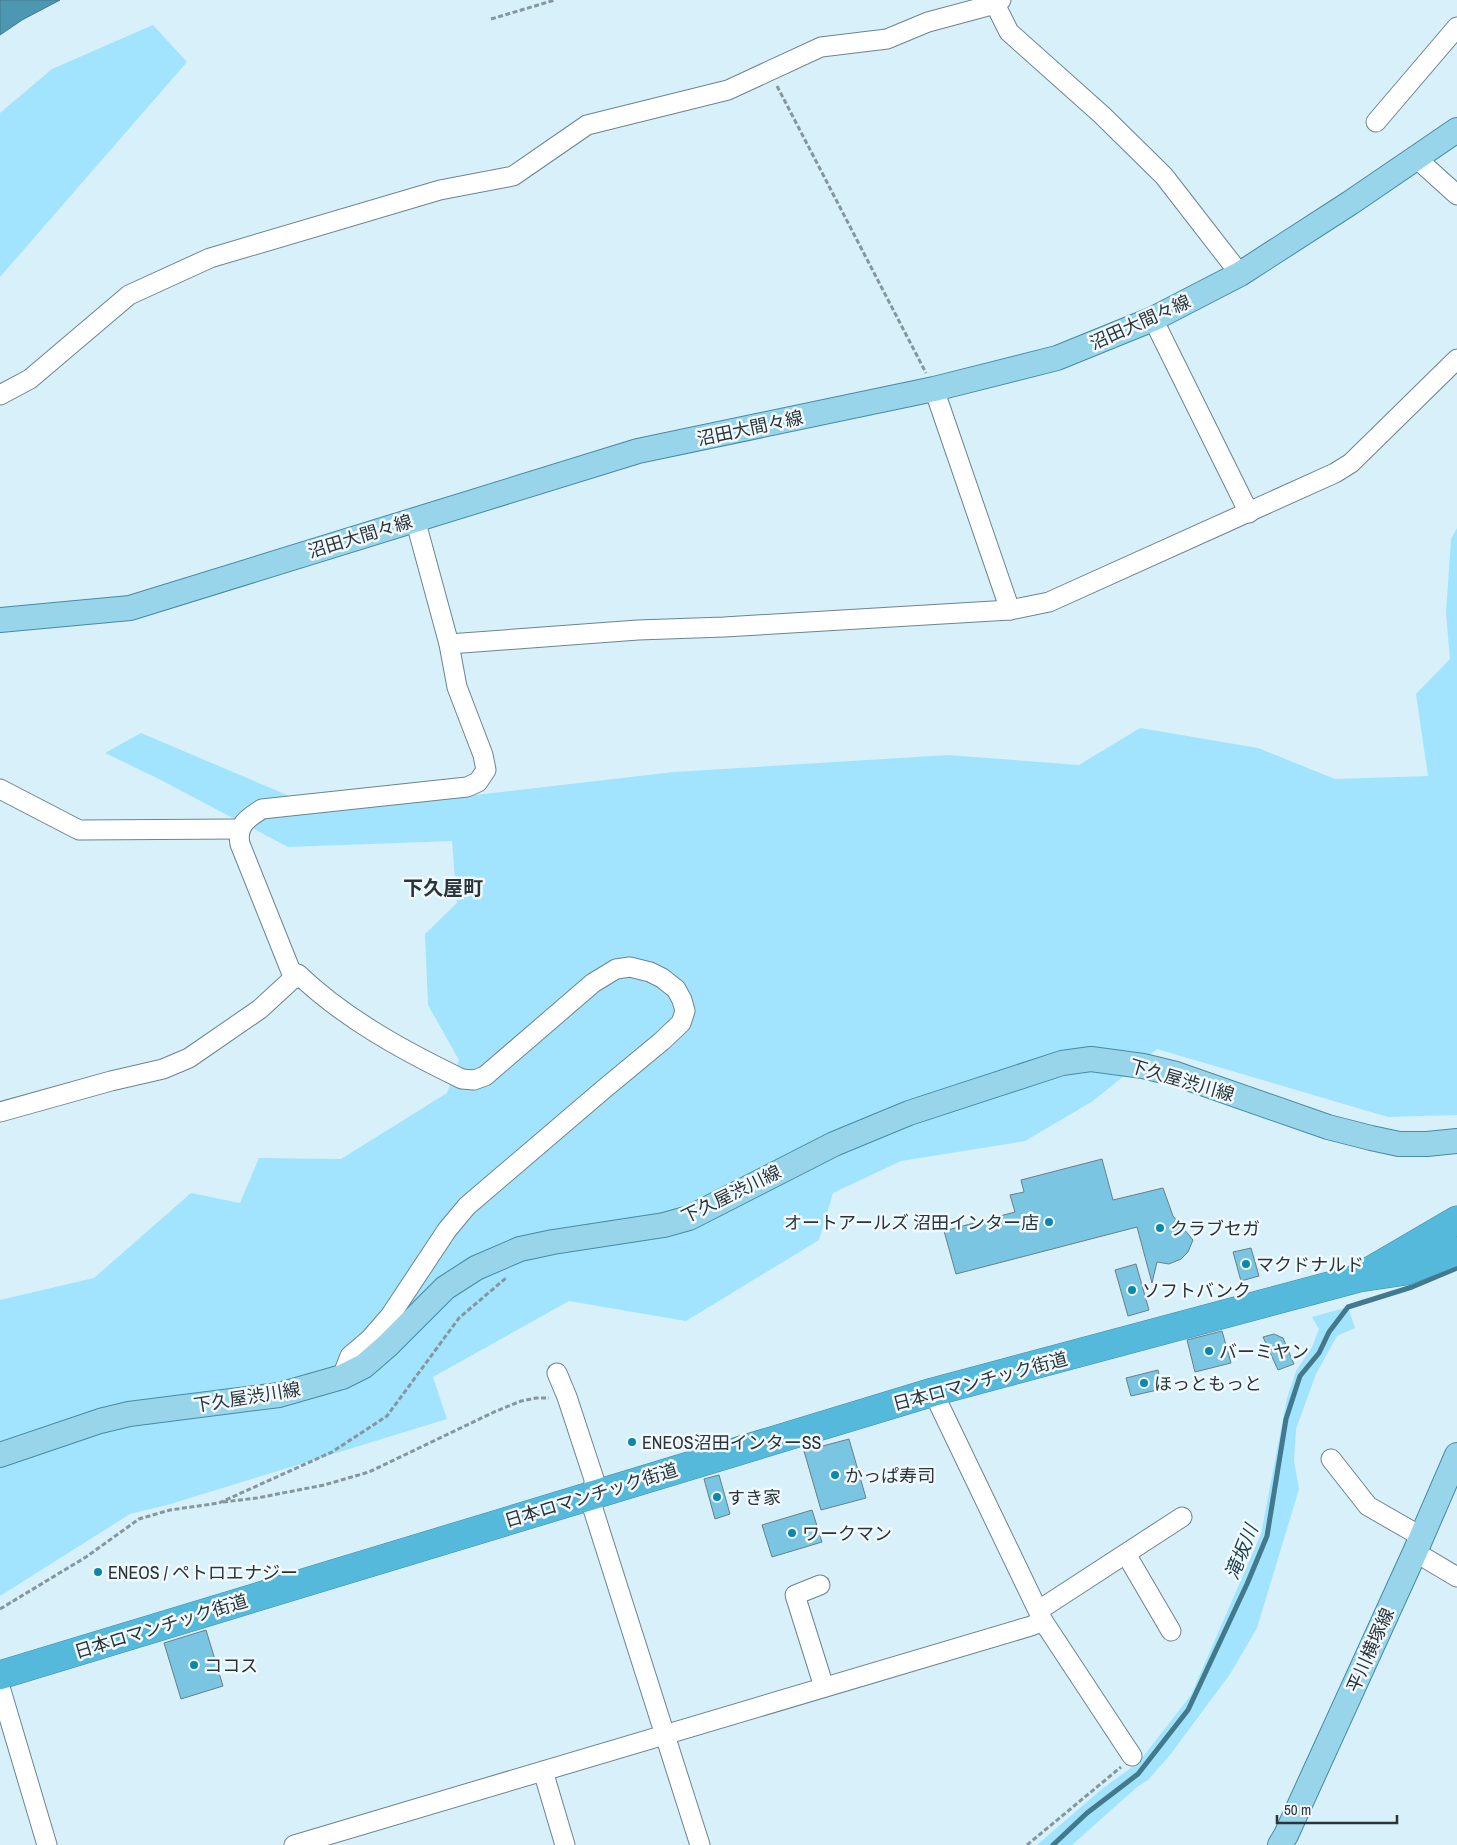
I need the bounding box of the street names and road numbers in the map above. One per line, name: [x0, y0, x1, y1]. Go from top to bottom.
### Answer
street label: 沼田大間々線: [1086, 289, 1194, 355]
street label: 沼田大間々線: [695, 405, 805, 451]
street label: 沼田大間々線: [305, 508, 415, 564]
street label: 下久屋渋川線: [1127, 1053, 1237, 1107]
street label: 下久屋渋川線: [677, 1159, 785, 1229]
street label: 日本ロマンチック街道: [890, 1346, 1070, 1416]
street label: 下久屋渋川線: [192, 1376, 302, 1418]
street label: 日本ロマンチック街道: [501, 1457, 681, 1533]
street label: 日本ロマンチック街道: [71, 1588, 251, 1664]
street label: 平川横塚線: [1340, 1604, 1400, 1696]

